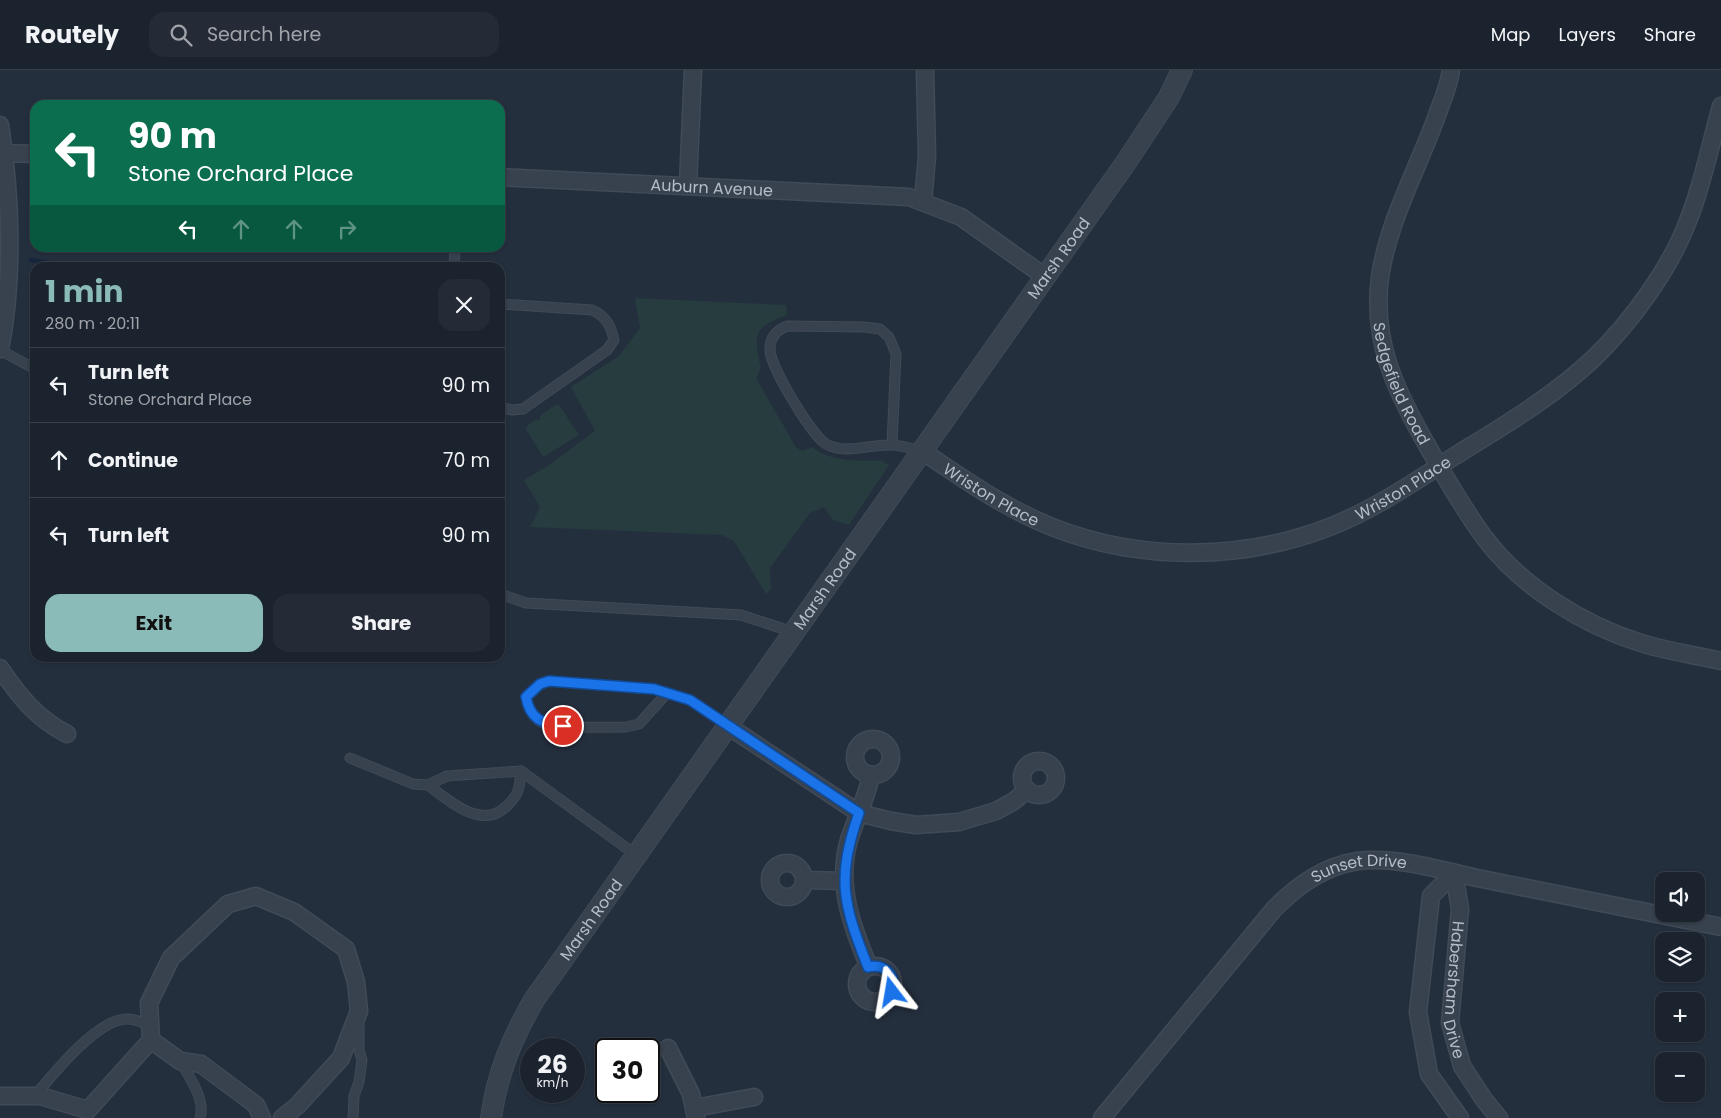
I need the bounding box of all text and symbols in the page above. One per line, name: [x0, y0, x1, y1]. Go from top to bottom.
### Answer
search box: [149, 12, 499, 57]
text: Routely: [25, 18, 119, 51]
icon: search: [167, 21, 195, 49]
text: Search here: [207, 21, 321, 48]
text: Map: [1491, 22, 1531, 47]
text: Layers: [1559, 22, 1616, 47]
text: Share: [1644, 22, 1696, 47]
text: 90 m: [128, 111, 217, 160]
icon: left: [45, 120, 110, 185]
text: Stone Orchard Place: [128, 158, 353, 189]
street label: Auburn Avenue: [650, 173, 774, 202]
street label: Marsh Road: [1022, 213, 1095, 304]
icon: left: [174, 215, 202, 243]
icon: ahead: [227, 215, 255, 243]
icon: ahead: [280, 215, 308, 243]
icon: right: [333, 215, 361, 243]
text: 1 min: [45, 270, 123, 313]
button: close: [438, 279, 490, 331]
text: 280 m · 20:11: [45, 312, 140, 335]
street label: Sedgefield Road: [1368, 321, 1436, 449]
text: Turn left: [88, 359, 169, 386]
icon: left: [45, 371, 73, 399]
text: 90 m: [441, 372, 490, 399]
text: Stone Orchard Place: [88, 388, 252, 411]
icon: ahead: [45, 446, 73, 474]
text: Continue: [88, 447, 178, 474]
text: 70 m: [443, 447, 490, 474]
street label: Wriston Place: [1351, 450, 1455, 526]
street label: Wriston Place: [939, 457, 1043, 532]
icon: left: [45, 521, 73, 549]
text: Turn left: [88, 522, 169, 549]
text: 90 m: [441, 522, 490, 549]
street label: Marsh Road: [788, 543, 861, 634]
button: Exit: [45, 594, 263, 652]
button: Share: [273, 594, 490, 652]
pin: [542, 705, 584, 747]
icon: arrive: [549, 712, 577, 740]
street label: Sunset Drive: [1306, 848, 1408, 888]
map controls: [1655, 872, 1705, 1102]
button: sound: [1655, 872, 1705, 922]
street label: Marsh Road: [554, 874, 628, 965]
street label: Habersham Drive: [1438, 920, 1471, 1061]
button: layers: [1655, 932, 1705, 982]
position arrow: [865, 965, 917, 1017]
button: +: [1655, 992, 1705, 1042]
speed limit sign: 30: [595, 1038, 660, 1103]
text: 26: [537, 1047, 568, 1082]
button: −: [1655, 1052, 1705, 1102]
text: km/h: [537, 1074, 568, 1091]

